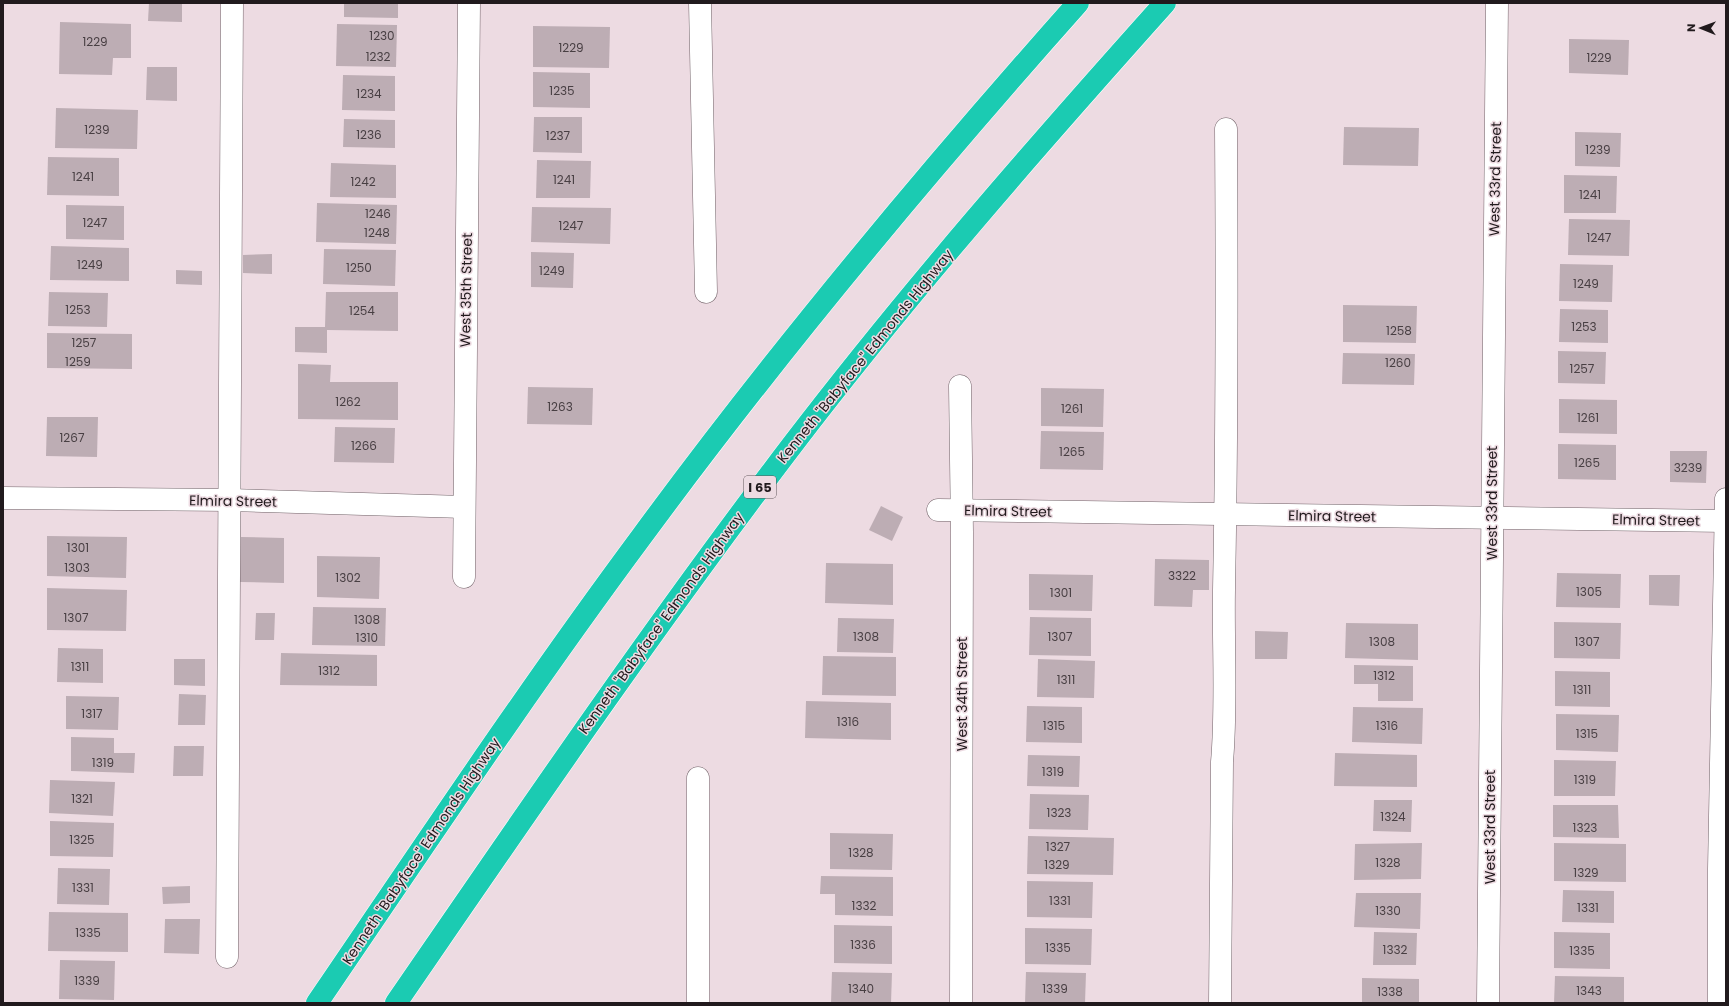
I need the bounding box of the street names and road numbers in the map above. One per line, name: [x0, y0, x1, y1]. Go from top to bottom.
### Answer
street label: West 33rd Street: [1484, 122, 1506, 236]
street label: West 35th Street: [455, 233, 477, 347]
street label: Kenneth "Babyface" Edmonds Highway: [772, 245, 958, 467]
street label: West 33rd Street: [1482, 446, 1502, 560]
road number: I 65: [744, 476, 776, 498]
street label: Elmira Street: [189, 490, 277, 512]
street label: Elmira Street: [964, 500, 1052, 522]
street label: Elmira Street: [1288, 505, 1376, 527]
street label: Kenneth "Babyface" Edmonds Highway: [574, 508, 748, 738]
street label: Elmira Street: [1612, 509, 1700, 531]
street label: West 34th Street: [952, 637, 972, 751]
street label: Kenneth "Babyface" Edmonds Highway: [337, 733, 505, 968]
street label: West 33rd Street: [1480, 770, 1500, 884]

